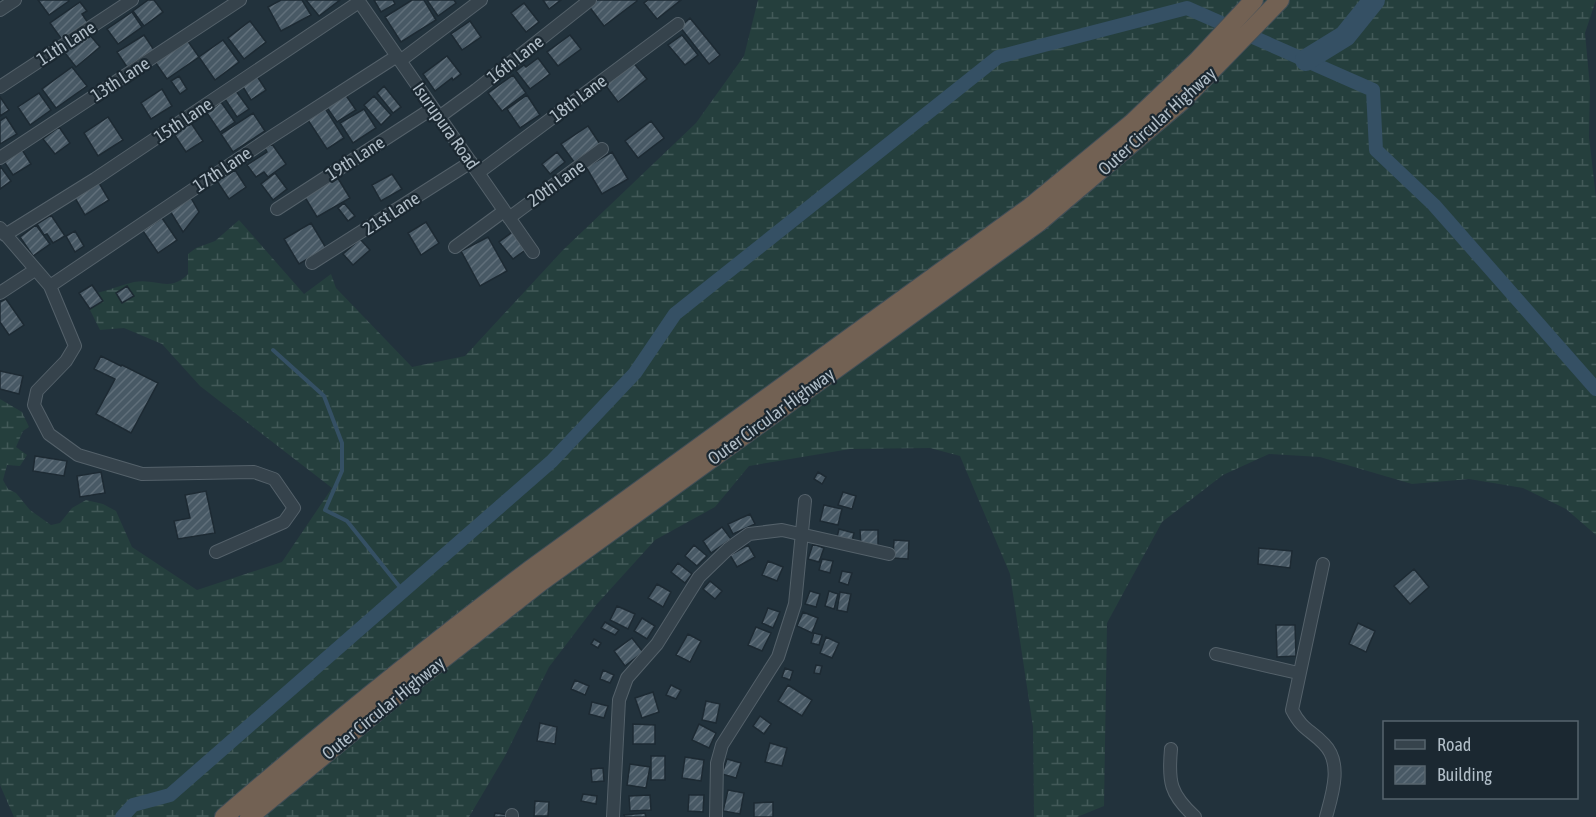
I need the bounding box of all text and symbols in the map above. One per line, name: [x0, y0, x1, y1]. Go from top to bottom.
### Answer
street label: 11th Lane: [33, 16, 99, 70]
street label: 16th Lane: [483, 31, 547, 87]
street label: 13th Lane: [87, 52, 153, 106]
street label: Outer Circular Highway: [1094, 63, 1220, 179]
street label: 18th Lane: [546, 70, 610, 126]
street label: Isurupura Road: [408, 79, 484, 173]
street label: 15th Lane: [150, 93, 216, 147]
street label: 19th Lane: [322, 131, 388, 185]
street label: 17th Lane: [189, 142, 255, 196]
street label: 20th Lane: [523, 155, 589, 211]
street label: 21st Lane: [359, 187, 423, 239]
street label: Outer Circular Highway: [704, 363, 838, 469]
street label: Outer Circular Highway: [318, 652, 448, 764]
legend: [1383, 721, 1578, 799]
text: Road: [1437, 734, 1471, 755]
text: Building: [1437, 764, 1492, 785]

